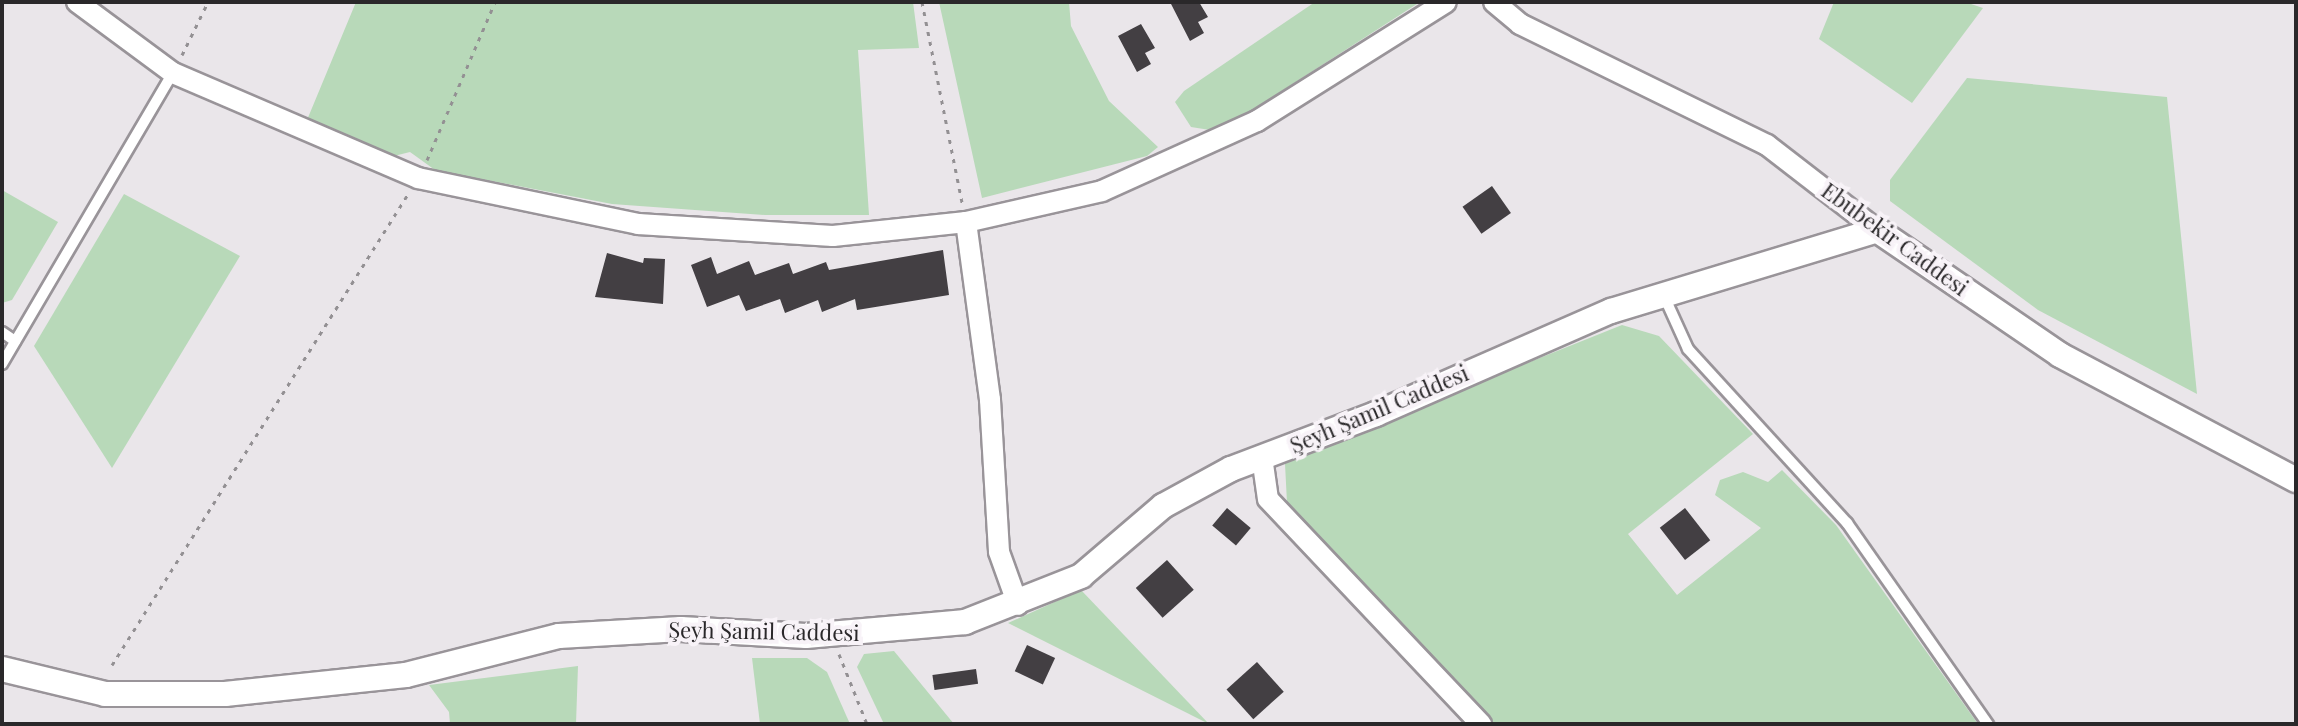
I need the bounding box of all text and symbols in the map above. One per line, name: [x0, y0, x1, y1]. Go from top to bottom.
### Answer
street label: Ebubekir Caddesi: [1816, 177, 1974, 301]
street label: Şeyh Şamil Caddesi: [1286, 359, 1472, 459]
street label: Şeyh Şamil Caddesi: [668, 616, 860, 646]

